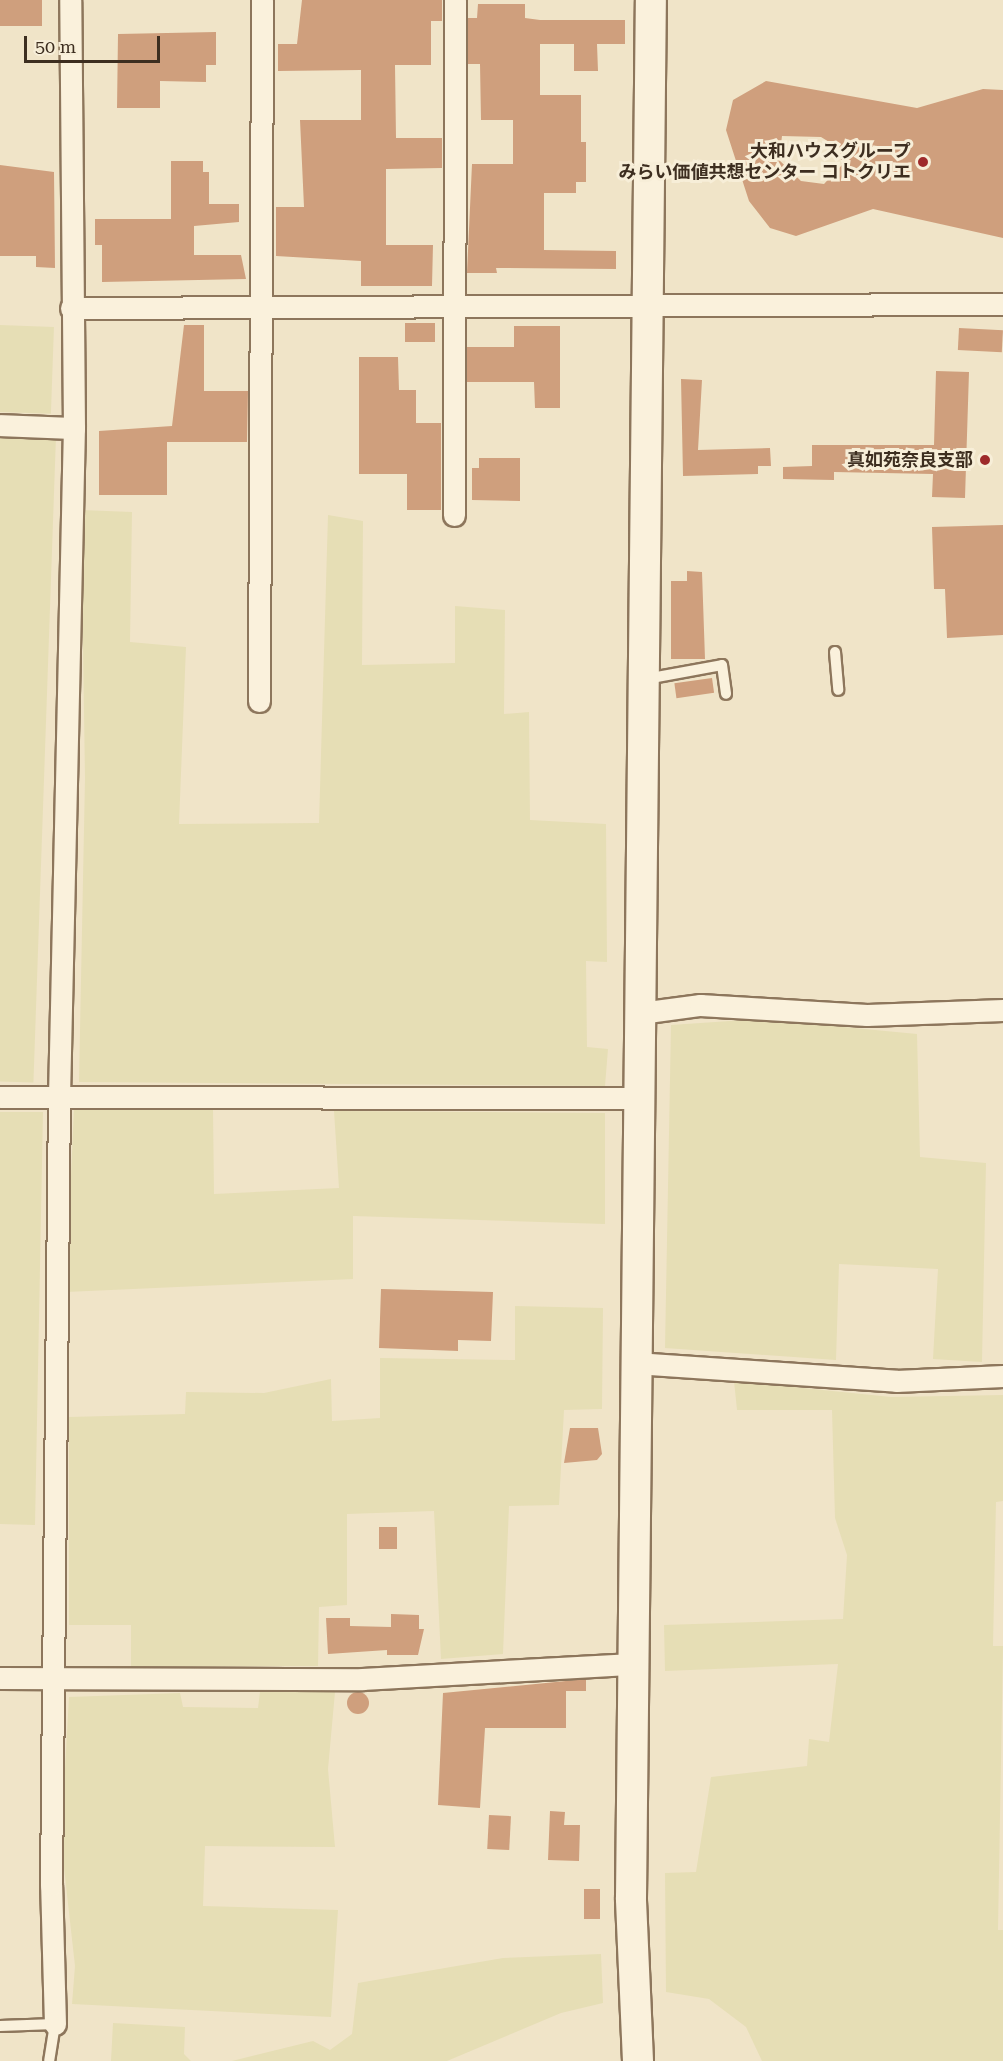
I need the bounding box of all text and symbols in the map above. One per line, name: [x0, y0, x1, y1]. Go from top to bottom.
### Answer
scale bar: [27, 24, 164, 62]
text: 50 m: [35, 36, 76, 57]
place label: 大和ハウスグループ みらい価値共想センター コトクリエ: [618, 141, 911, 184]
marker: 大和ハウスグループ みらい価値共想センター コトクリエ: [916, 155, 930, 169]
place label: 真如苑奈良支部: [847, 449, 973, 471]
marker: 真如苑奈良支部: [978, 453, 992, 467]

